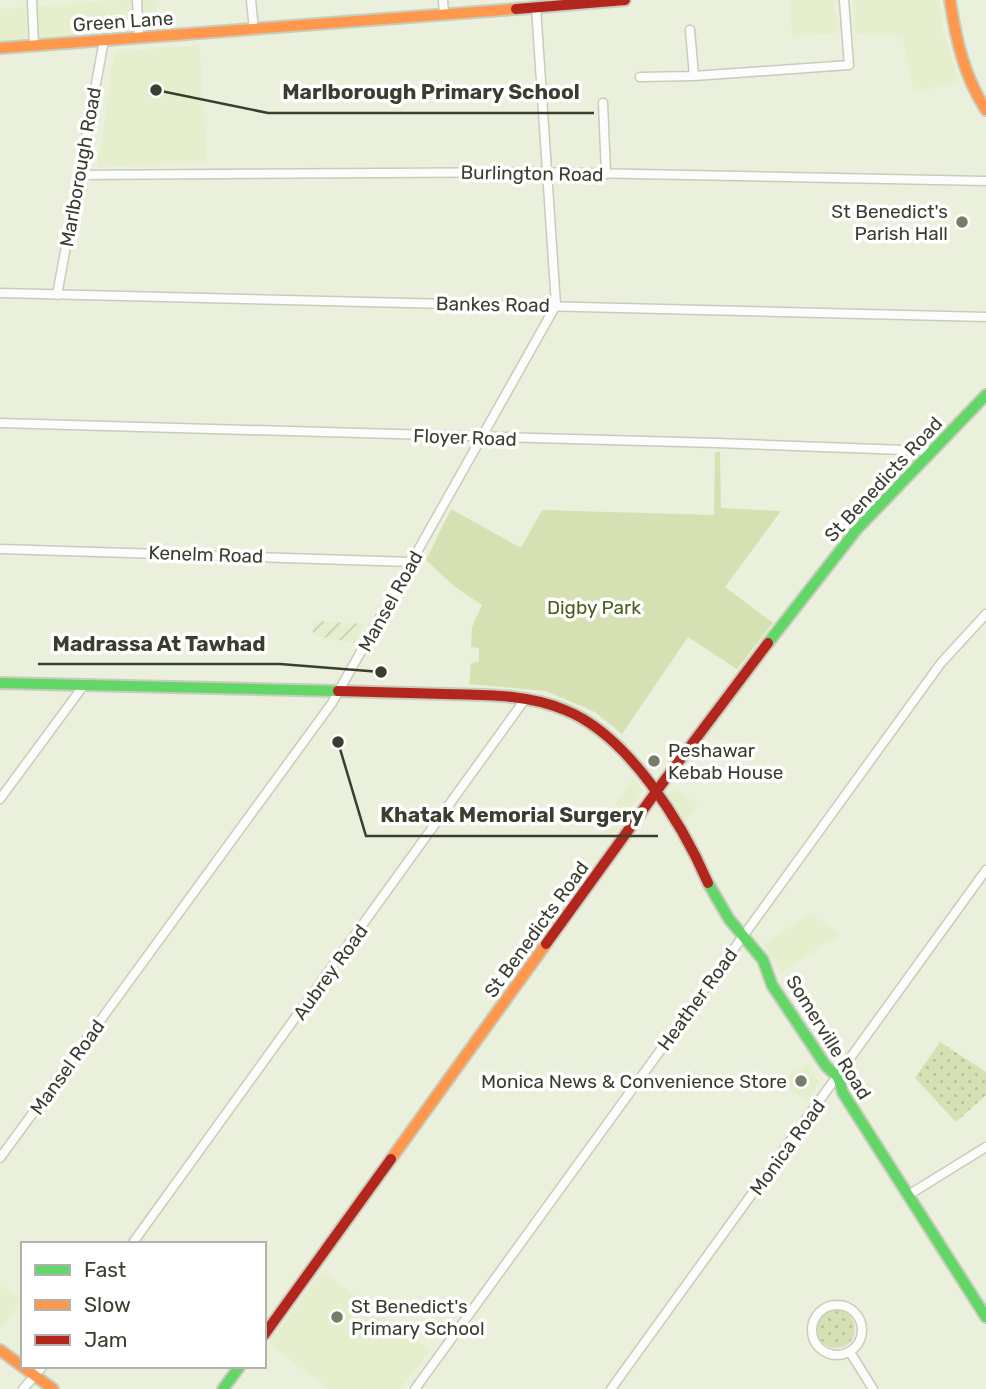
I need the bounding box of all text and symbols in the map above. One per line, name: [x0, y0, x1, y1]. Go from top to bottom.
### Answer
street label: Green Lane: [72, 7, 174, 36]
callout: Marlborough Primary School: [268, 71, 594, 113]
text: Marlborough Primary School: [282, 79, 580, 104]
street label: Marlborough Road: [55, 86, 106, 249]
street label: Burlington Road: [460, 161, 604, 186]
place label: St Benedict's Parish Hall: [831, 200, 948, 245]
marker: St Benedict's Parish Hall: [954, 214, 970, 230]
street label: Bankes Road: [436, 292, 550, 317]
street label: St Benedicts Road: [820, 412, 947, 547]
street label: Floyer Road: [413, 424, 517, 451]
street label: Kenelm Road: [148, 541, 264, 568]
street label: Mansel Road: [353, 547, 428, 656]
park label: Digby Park: [547, 596, 641, 619]
callout: Madrassa At Tawhad: [38, 622, 280, 664]
text: Madrassa At Tawhad: [53, 631, 265, 656]
place label: Peshawar Kebab House: [668, 739, 784, 784]
marker: Peshawar Kebab House: [646, 753, 662, 769]
callout: Khatak Memorial Surgery: [366, 794, 658, 836]
text: Khatak Memorial Surgery: [380, 802, 644, 827]
street label: St Benedicts Road: [479, 857, 593, 1002]
street label: Aubrey Road: [288, 920, 373, 1024]
street label: Heather Road: [653, 944, 742, 1055]
street label: Somerville Road: [781, 971, 876, 1104]
street label: Mansel Road: [25, 1015, 110, 1119]
place label: Monica News & Convenience Store: [481, 1070, 787, 1093]
marker: Monica News & Convenience Store: [793, 1073, 809, 1089]
street label: Monica Road: [745, 1095, 830, 1200]
legend: [21, 1242, 266, 1368]
text: Fast: [84, 1257, 126, 1282]
text: Slow: [84, 1292, 131, 1317]
place label: St Benedict's Primary School: [351, 1295, 485, 1340]
marker: St Benedict's Primary School: [329, 1309, 345, 1325]
text: Jam: [84, 1327, 128, 1352]

